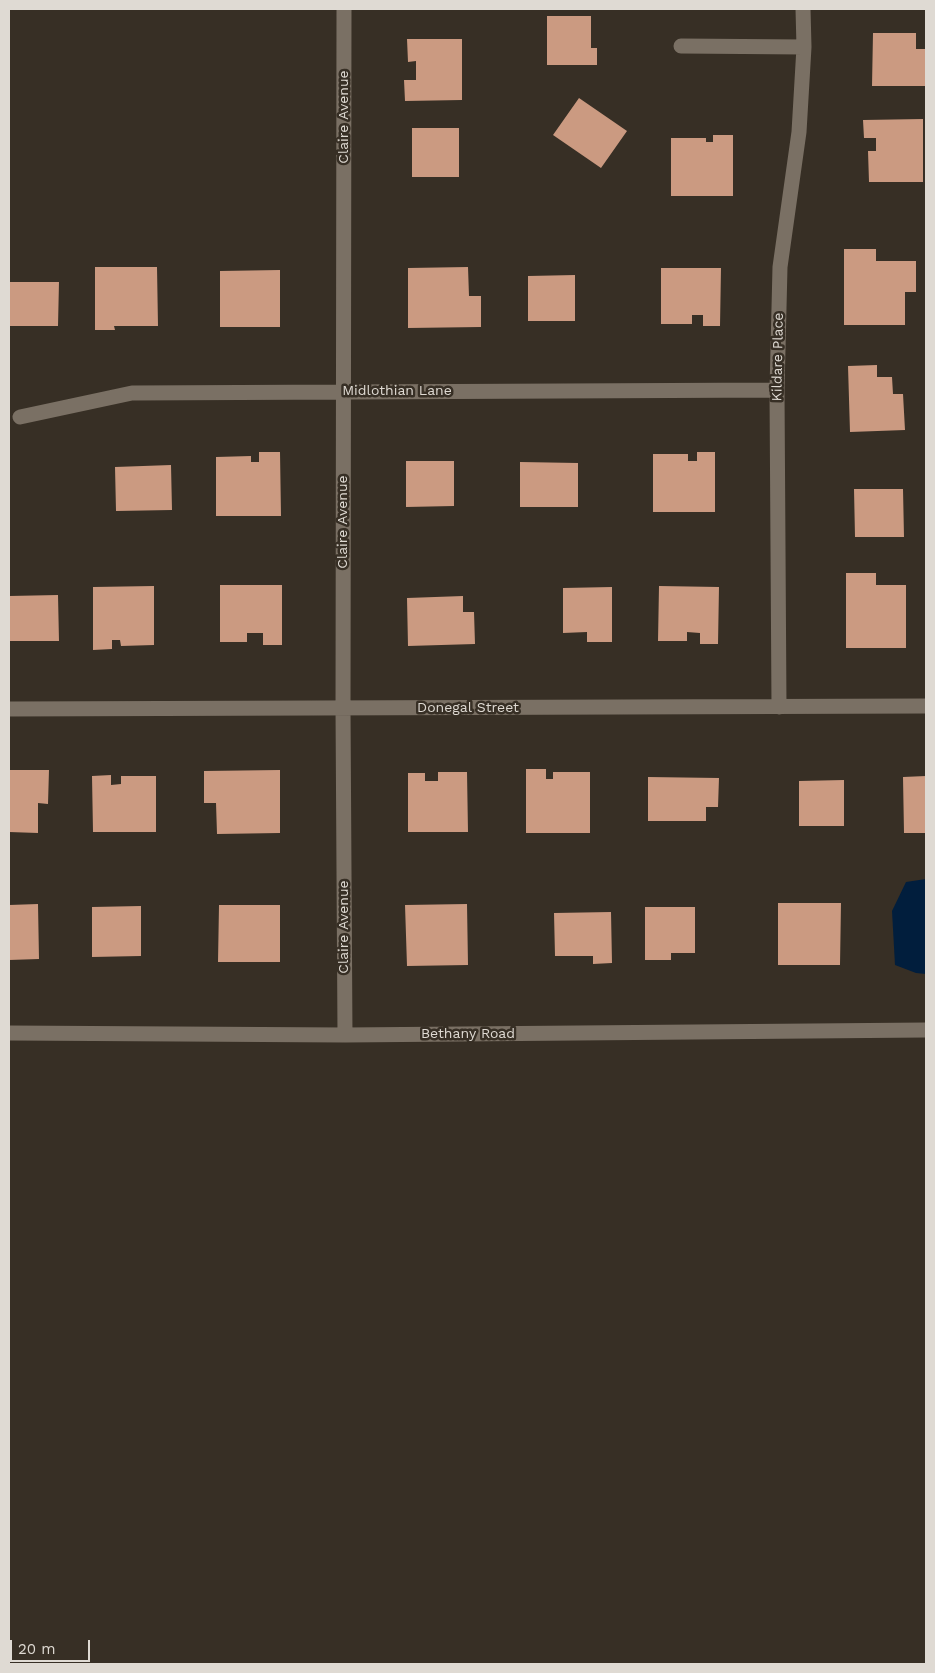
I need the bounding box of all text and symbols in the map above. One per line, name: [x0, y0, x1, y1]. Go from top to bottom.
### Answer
street label: Claire Avenue: [336, 70, 352, 164]
street label: Kildare Place: [769, 312, 787, 402]
street label: Midlothian Lane: [342, 383, 452, 399]
street label: Claire Avenue: [335, 475, 351, 569]
street label: Donegal Street: [417, 700, 519, 716]
street label: Claire Avenue: [336, 880, 352, 974]
street label: Bethany Road: [421, 1026, 515, 1042]
scale bar: [12, 1630, 92, 1662]
text: 20 m: [18, 1640, 56, 1658]

